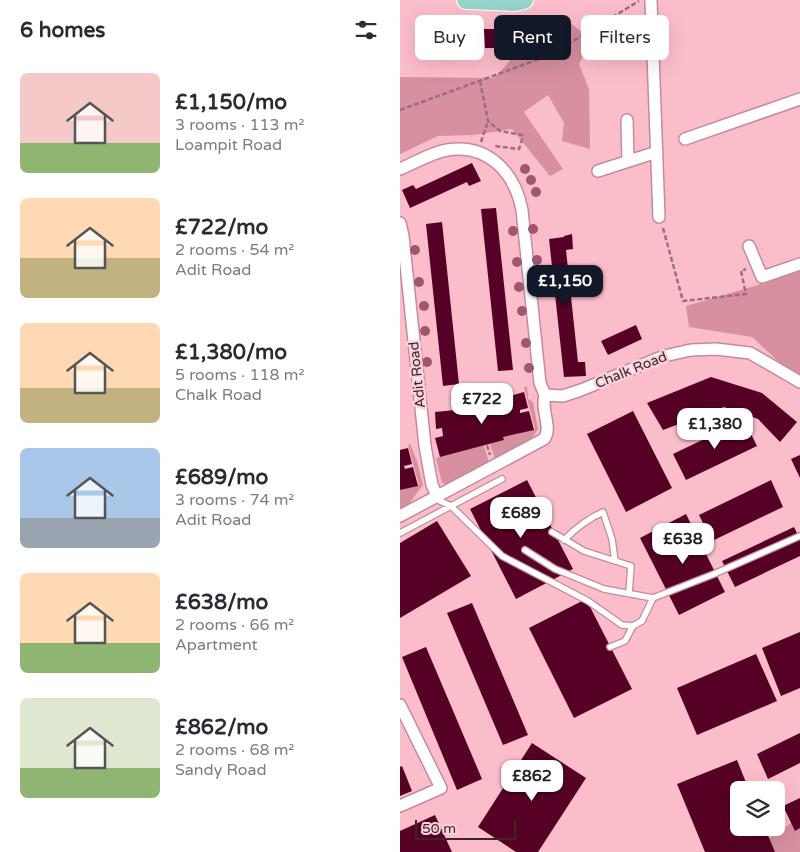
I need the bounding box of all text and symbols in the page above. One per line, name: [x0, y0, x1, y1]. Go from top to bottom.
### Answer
chip: Buy: [415, 15, 484, 60]
chip: Rent: [494, 15, 571, 60]
chip: Filters: [581, 15, 669, 60]
icon: filters: [352, 16, 380, 44]
text: 6 homes: [20, 18, 105, 43]
text: £1,150/mo: [175, 90, 287, 115]
icon: home: [60, 93, 120, 153]
text: 3 rooms · 113 m²: [175, 115, 304, 135]
text: Loampit Road: [175, 135, 282, 155]
text: £722/mo: [175, 215, 268, 240]
icon: home: [60, 218, 120, 278]
text: 2 rooms · 54 m²: [175, 240, 294, 260]
text: Adit Road: [175, 260, 251, 280]
pin: £1,150: [524, 264, 606, 307]
text: £1,150: [538, 271, 592, 291]
text: £1,380/mo: [175, 340, 287, 365]
street label: Adit Road: [405, 341, 429, 409]
icon: home: [60, 343, 120, 403]
street label: Chalk Road: [593, 348, 669, 392]
text: 5 rooms · 118 m²: [175, 365, 304, 385]
pin: £722: [452, 382, 512, 425]
text: Chalk Road: [175, 385, 262, 405]
text: £722: [462, 389, 502, 409]
pin: £1,380: [674, 408, 756, 450]
text: £1,380: [688, 414, 742, 434]
text: £689/mo: [175, 465, 268, 490]
icon: home: [60, 468, 120, 528]
text: 3 rooms · 74 m²: [175, 490, 294, 510]
pin: £689: [491, 496, 551, 539]
text: £689: [501, 503, 541, 523]
text: Adit Road: [175, 510, 251, 530]
pin: £638: [653, 522, 713, 565]
text: £638: [663, 529, 703, 549]
text: £638/mo: [175, 590, 268, 615]
icon: home: [60, 593, 120, 653]
text: 2 rooms · 66 m²: [175, 615, 294, 635]
text: Apartment: [175, 635, 258, 655]
text: £862/mo: [175, 715, 268, 740]
icon: home: [60, 718, 120, 778]
text: 2 rooms · 68 m²: [175, 740, 294, 760]
text: Sandy Road: [175, 760, 267, 780]
pin: £862: [502, 760, 562, 802]
text: £862: [512, 766, 552, 786]
map controls: [730, 781, 785, 836]
button: layers: [730, 781, 785, 836]
scale bar: [415, 817, 516, 840]
text: 50 m: [422, 820, 456, 837]

